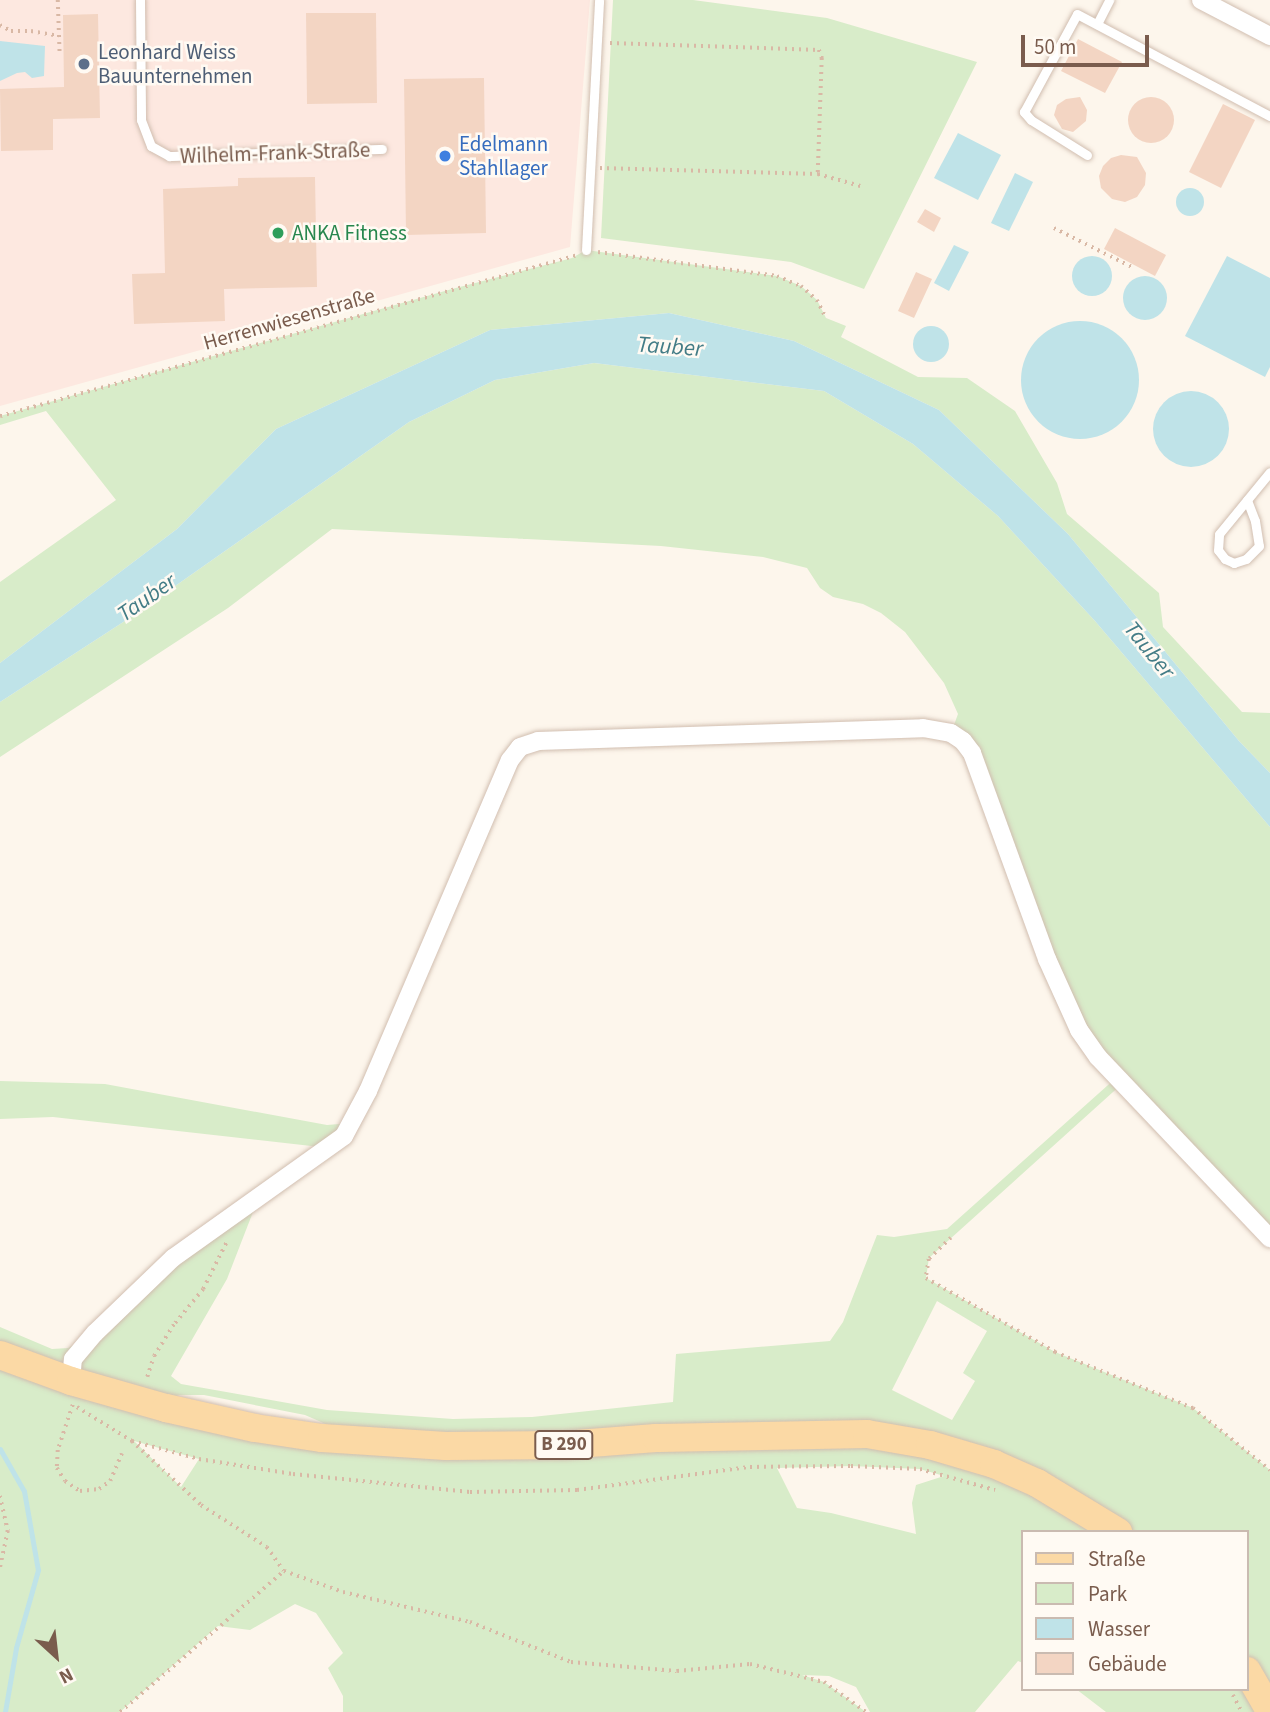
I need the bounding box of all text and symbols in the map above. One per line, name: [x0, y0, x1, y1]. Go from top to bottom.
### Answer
scale bar: [1025, 21, 1153, 65]
text: 50 m: [1034, 32, 1076, 62]
place label: Leonhard Weiss Bauunternehmen: [98, 39, 252, 89]
marker: Leonhard Weiss Bauunternehmen: [76, 56, 92, 72]
place label: Edelmann Stahllager: [459, 131, 548, 181]
street label: Wilhelm-Frank-Straße: [179, 137, 371, 169]
marker: Edelmann Stahllager: [437, 148, 453, 164]
place label: ANKA Fitness: [292, 220, 407, 246]
marker: ANKA Fitness: [270, 225, 286, 241]
street label: Herrenwiesenstraße: [200, 282, 378, 356]
water label: Tauber: [636, 331, 704, 363]
water label: Tauber: [112, 568, 182, 628]
water label: Tauber: [1118, 616, 1180, 684]
road number: B 290: [534, 1429, 594, 1460]
legend: [1021, 1530, 1249, 1691]
text: Straße: [1088, 1544, 1146, 1574]
text: Park: [1088, 1579, 1127, 1609]
text: Wasser: [1088, 1614, 1150, 1644]
north arrow: [21, 1621, 91, 1691]
text: Gebäude: [1088, 1649, 1167, 1679]
text: N: [54, 1660, 78, 1690]

